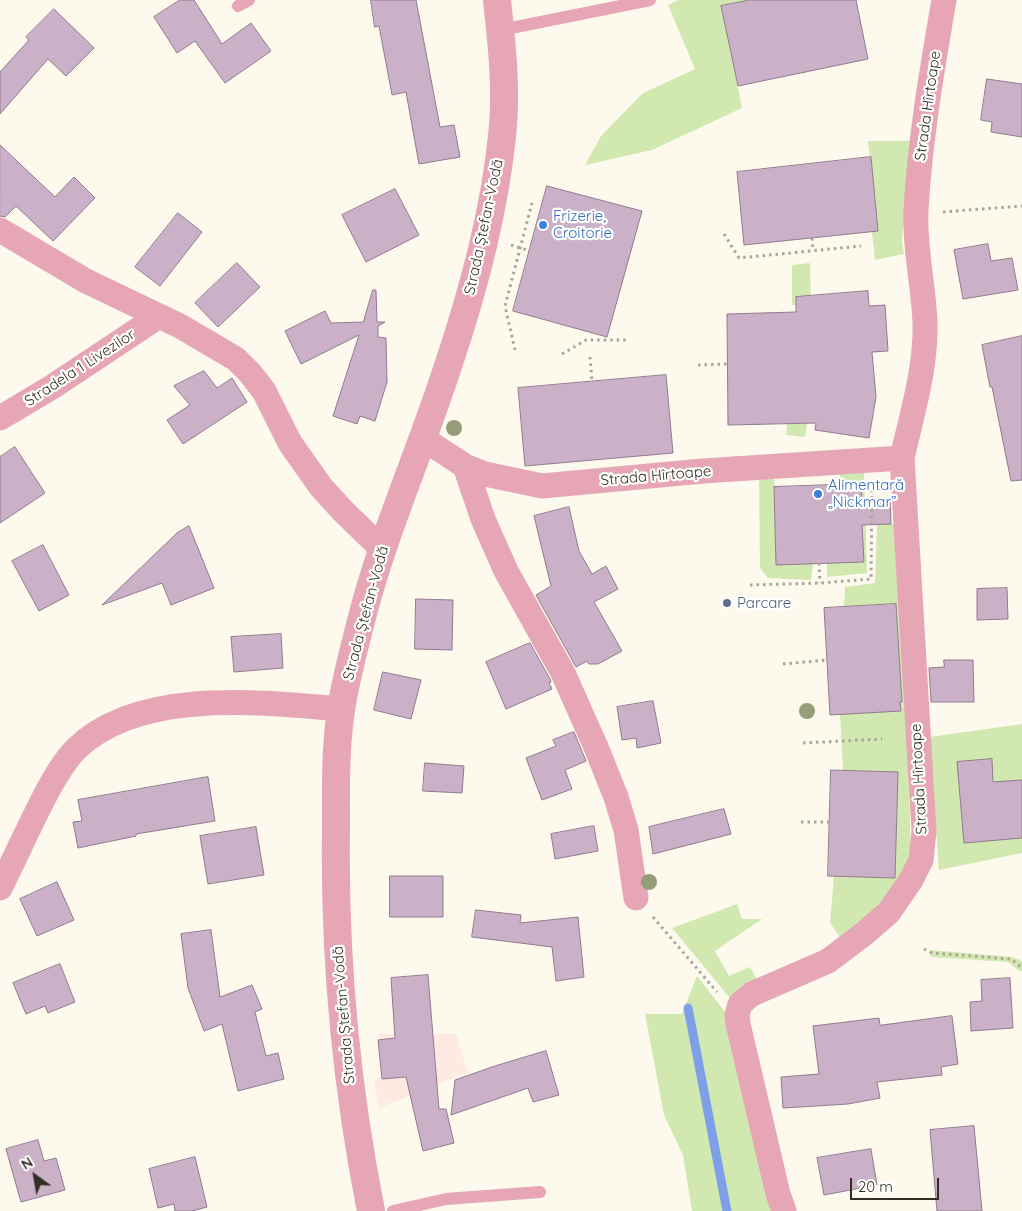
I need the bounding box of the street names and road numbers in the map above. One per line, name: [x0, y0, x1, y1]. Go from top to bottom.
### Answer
street label: Strada Hîrtoape: [911, 50, 945, 162]
street label: Strada Ștefan-Vodă: [461, 158, 507, 296]
street label: Stradela 1 Livezilor: [21, 326, 139, 410]
street label: Strada Hîrtoape: [600, 462, 712, 490]
street label: Strada Ștefan-Vodă: [339, 544, 393, 682]
street label: Strada Hîrtoape: [907, 723, 931, 835]
street label: Strada Ștefan-Vodă: [329, 945, 359, 1085]

